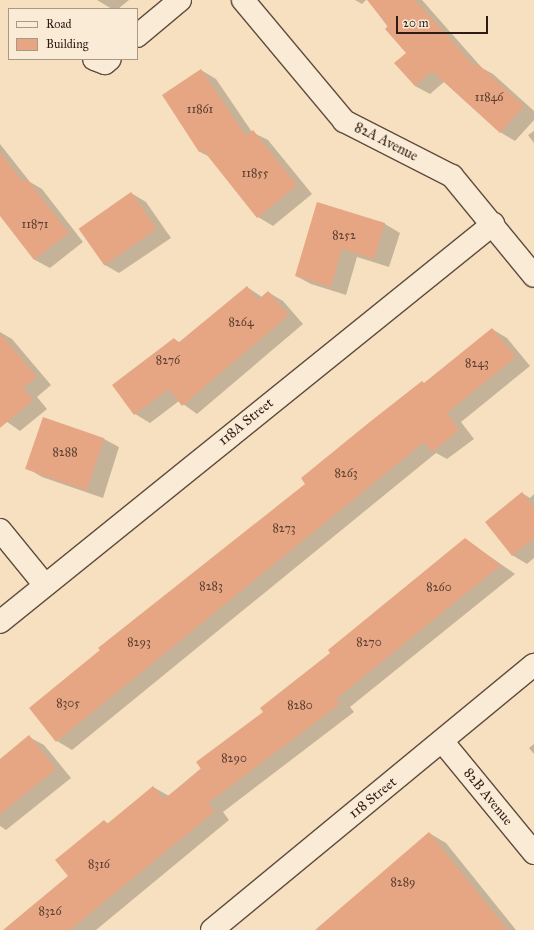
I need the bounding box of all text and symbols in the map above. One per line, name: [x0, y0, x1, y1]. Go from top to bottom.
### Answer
legend: [8, 8, 138, 60]
scale bar: [398, 8, 490, 34]
text: 20 m: [403, 16, 429, 30]
text: Road: [46, 17, 72, 31]
text: Building: [46, 37, 88, 51]
house number: 11846: [475, 91, 503, 105]
house number: 11861: [187, 103, 213, 117]
street label: 82A Avenue: [352, 119, 420, 165]
house number: 11855: [241, 167, 269, 181]
house number: 11871: [21, 218, 49, 232]
house number: 8252: [332, 229, 356, 243]
house number: 8264: [228, 316, 254, 330]
house number: 8276: [156, 354, 180, 368]
house number: 8243: [465, 357, 489, 371]
street label: 118A Street: [215, 395, 277, 449]
house number: 8288: [52, 446, 78, 460]
house number: 8263: [334, 467, 358, 481]
house number: 8273: [272, 522, 296, 536]
house number: 8283: [199, 580, 223, 594]
house number: 8260: [426, 581, 452, 595]
house number: 8293: [127, 636, 151, 650]
house number: 8270: [356, 636, 382, 650]
house number: 8305: [56, 697, 80, 711]
house number: 8280: [287, 699, 313, 713]
house number: 8290: [221, 752, 247, 766]
street label: 82B Avenue: [460, 765, 516, 829]
street label: 118 Street: [346, 774, 400, 822]
house number: 8316: [88, 858, 110, 872]
house number: 8289: [390, 876, 416, 890]
house number: 8326: [38, 905, 62, 919]

